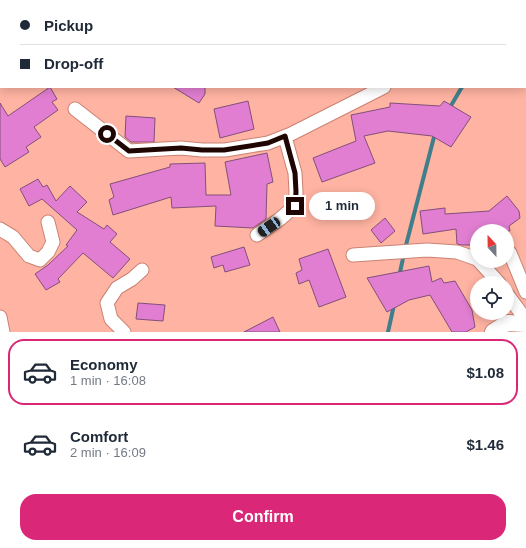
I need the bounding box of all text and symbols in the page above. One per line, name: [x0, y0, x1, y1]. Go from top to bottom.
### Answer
text: Pickup: [44, 17, 93, 34]
text: Drop-off: [44, 55, 103, 72]
route start: [98, 125, 116, 143]
callout: 1 min: [309, 192, 375, 220]
route end: [286, 197, 304, 215]
text: 1 min: [325, 198, 359, 213]
car: [256, 215, 282, 239]
north arrow: [470, 224, 514, 268]
map controls: [470, 224, 514, 320]
button: locate: [470, 276, 514, 320]
icon: car: [22, 354, 58, 390]
text: Economy: [70, 356, 138, 373]
text: $1.08: [466, 364, 504, 381]
text: 1 min · 16:08: [70, 373, 146, 388]
icon: car: [22, 426, 58, 462]
text: Comfort: [70, 428, 128, 445]
text: $1.46: [466, 436, 504, 453]
text: 2 min · 16:09: [70, 445, 146, 460]
button: Confirm: [20, 494, 506, 540]

